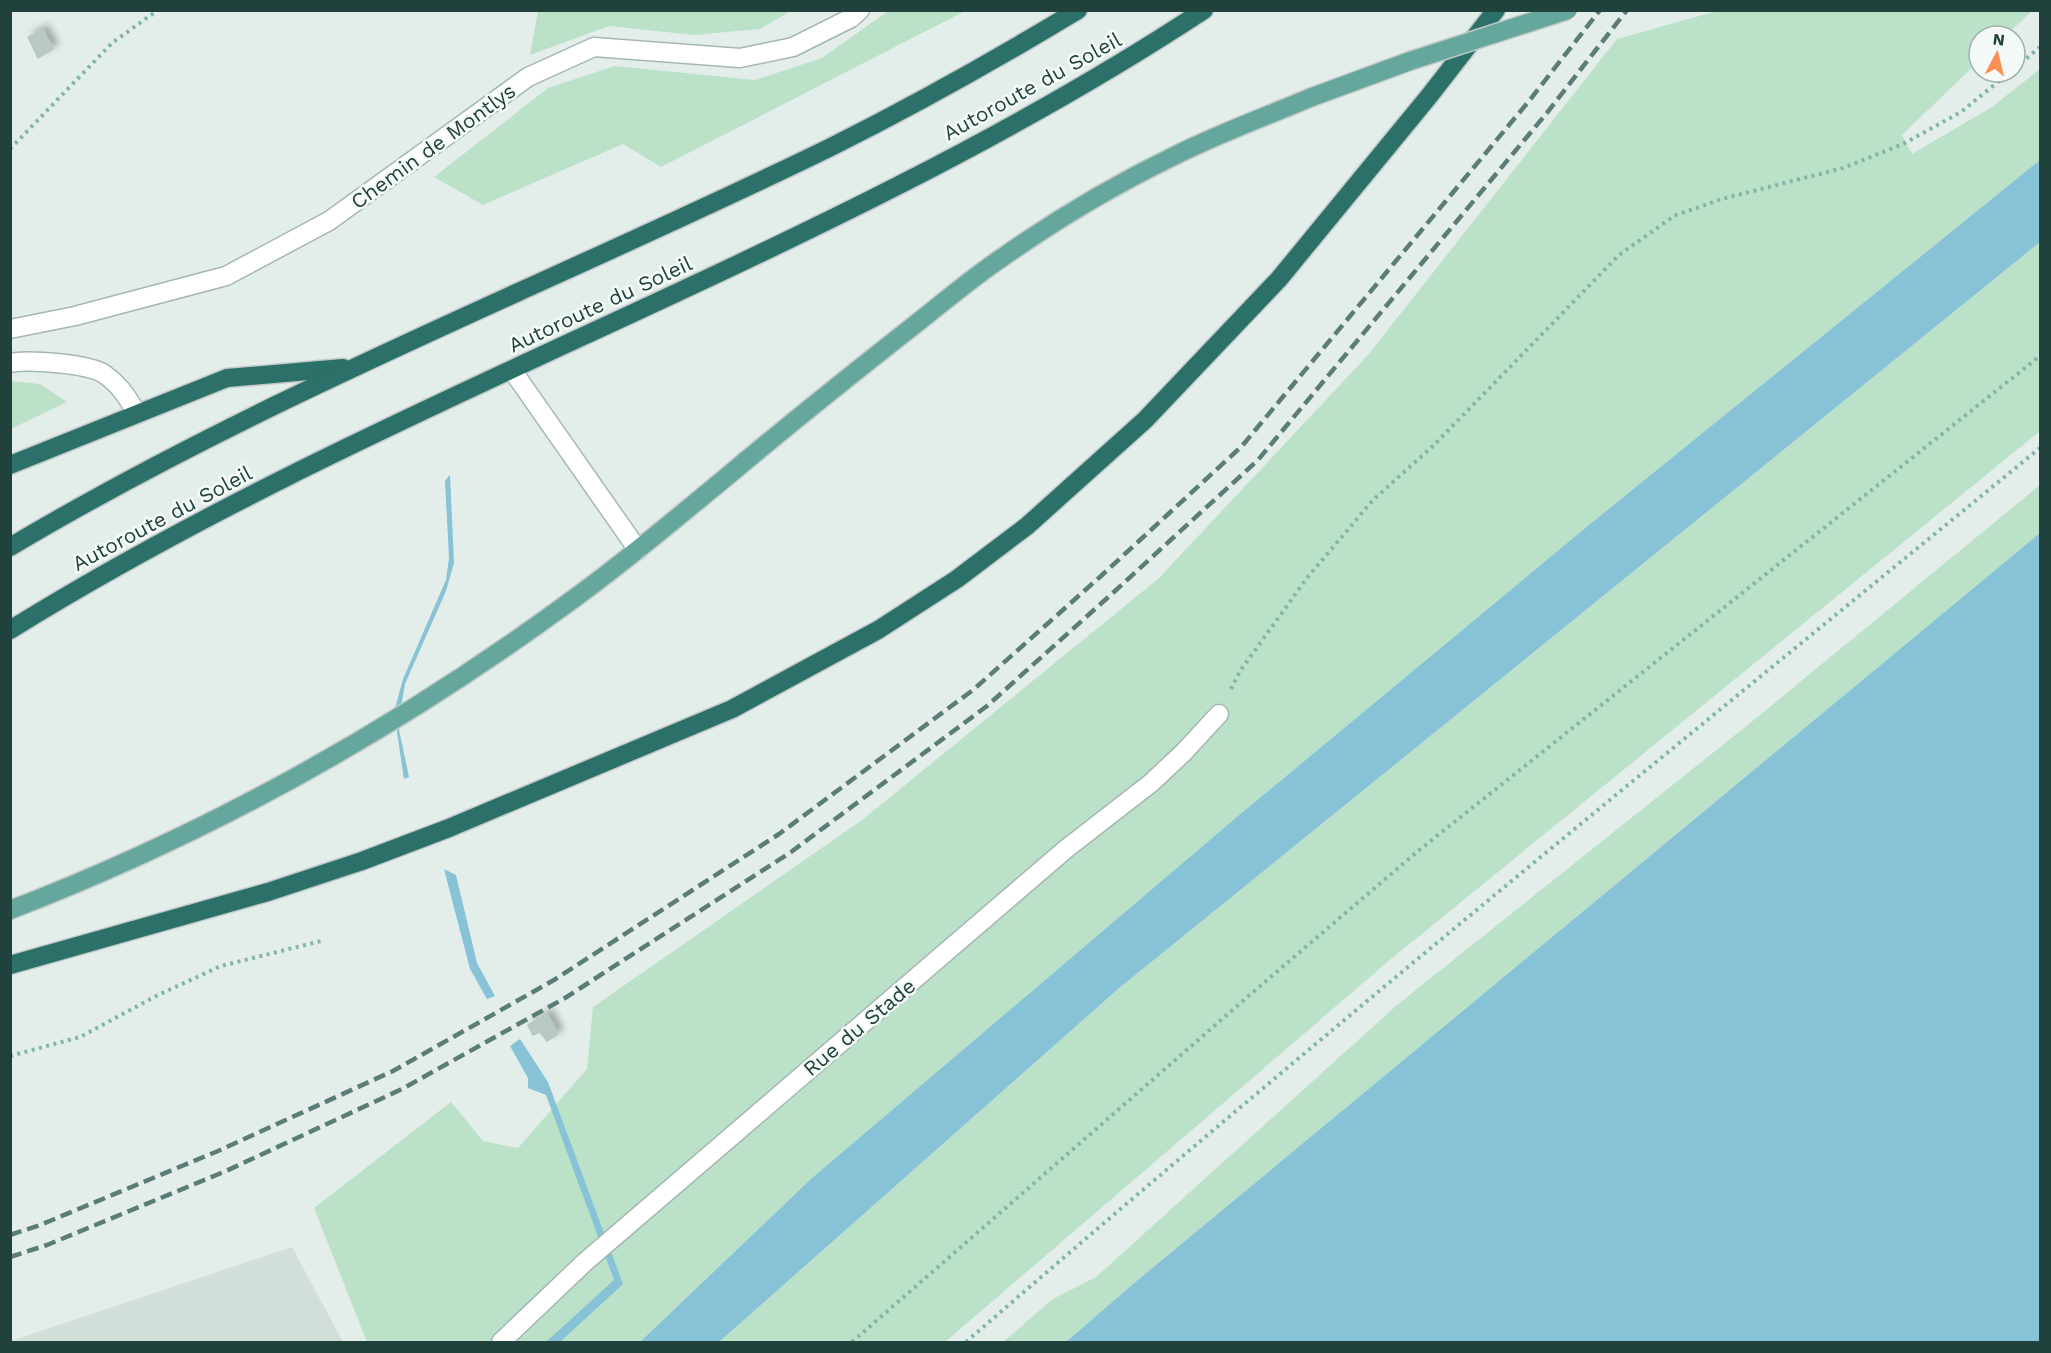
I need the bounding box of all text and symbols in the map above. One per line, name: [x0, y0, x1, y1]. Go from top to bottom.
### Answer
north arrow: [1967, 24, 2027, 84]
street label: Autoroute du Soleil: [939, 26, 1126, 145]
text: N: [1992, 29, 2006, 50]
street label: Chemin de Montlys: [346, 78, 520, 214]
street label: Autoroute du Soleil: [504, 250, 696, 358]
street label: Autoroute du Soleil: [68, 460, 257, 576]
street label: Rue du Stade: [798, 973, 920, 1081]

